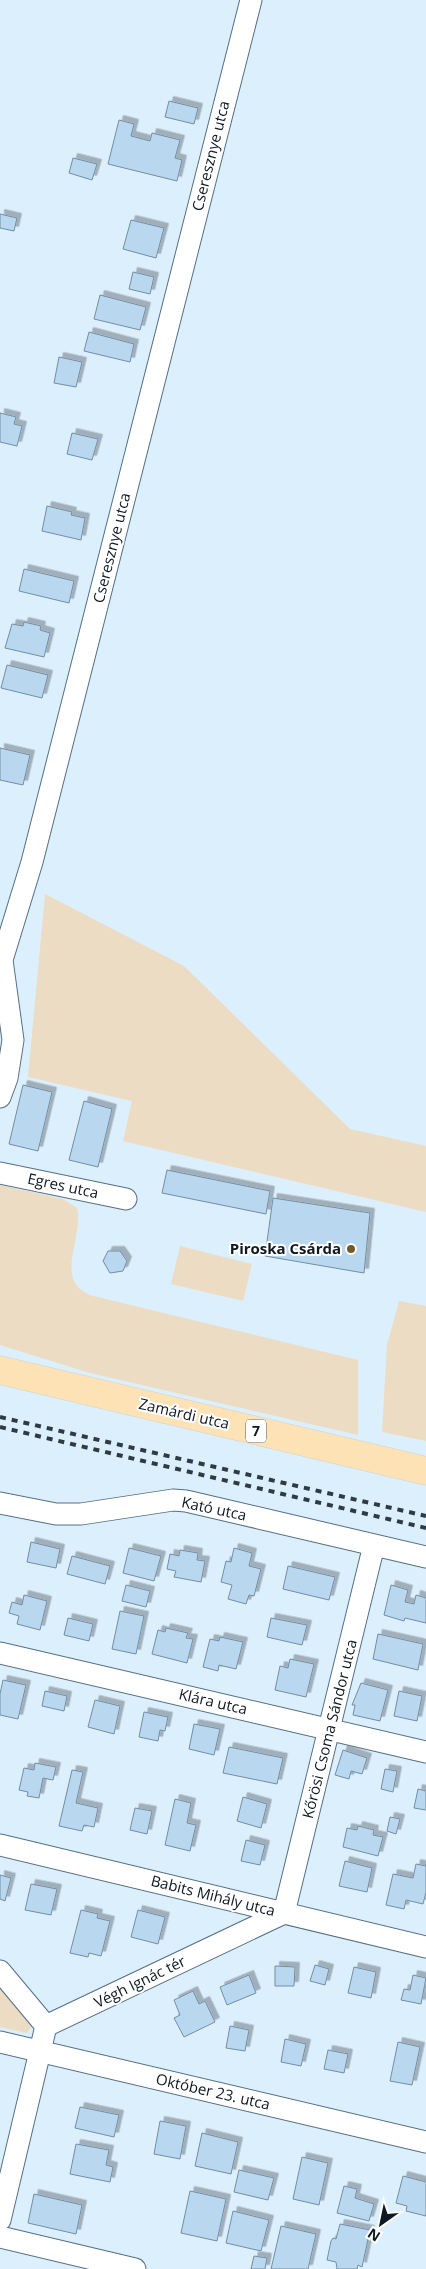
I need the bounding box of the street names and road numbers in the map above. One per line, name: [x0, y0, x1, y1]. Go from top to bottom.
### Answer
street label: Cseresznye utca: [187, 99, 233, 213]
street label: Cseresznye utca: [88, 491, 134, 605]
street label: Egres utca: [26, 1168, 101, 1202]
street label: Zamárdi utca: [137, 1393, 231, 1433]
road number: 7: [246, 1420, 266, 1442]
street label: Kató utca: [180, 1491, 248, 1525]
street label: Kőrösi Csoma Sándor utca: [297, 1637, 361, 1820]
street label: Klára utca: [177, 1683, 249, 1719]
street label: Babits Mihály utca: [149, 1870, 278, 1920]
street label: Végh Ignác tér: [90, 1950, 189, 2012]
street label: Október 23. utca: [154, 2068, 272, 2114]

